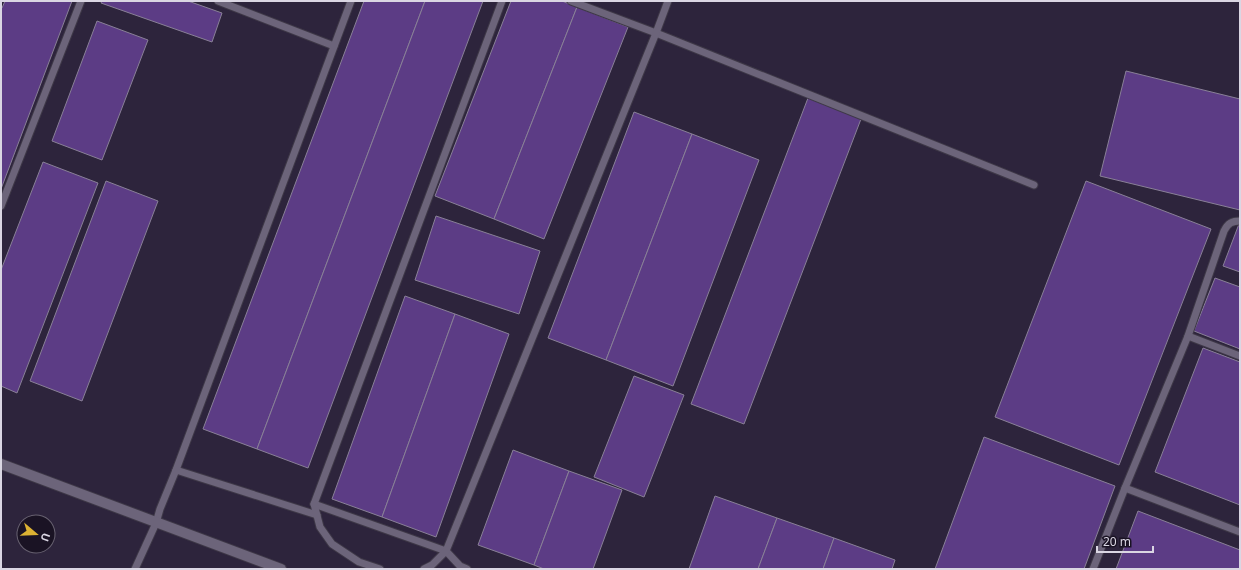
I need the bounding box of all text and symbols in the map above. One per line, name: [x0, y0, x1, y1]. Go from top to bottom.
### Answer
north arrow: [16, 514, 56, 554]
scale bar: [1097, 528, 1153, 554]
text: U: [37, 531, 54, 544]
text: 20 m: [1103, 533, 1131, 550]

